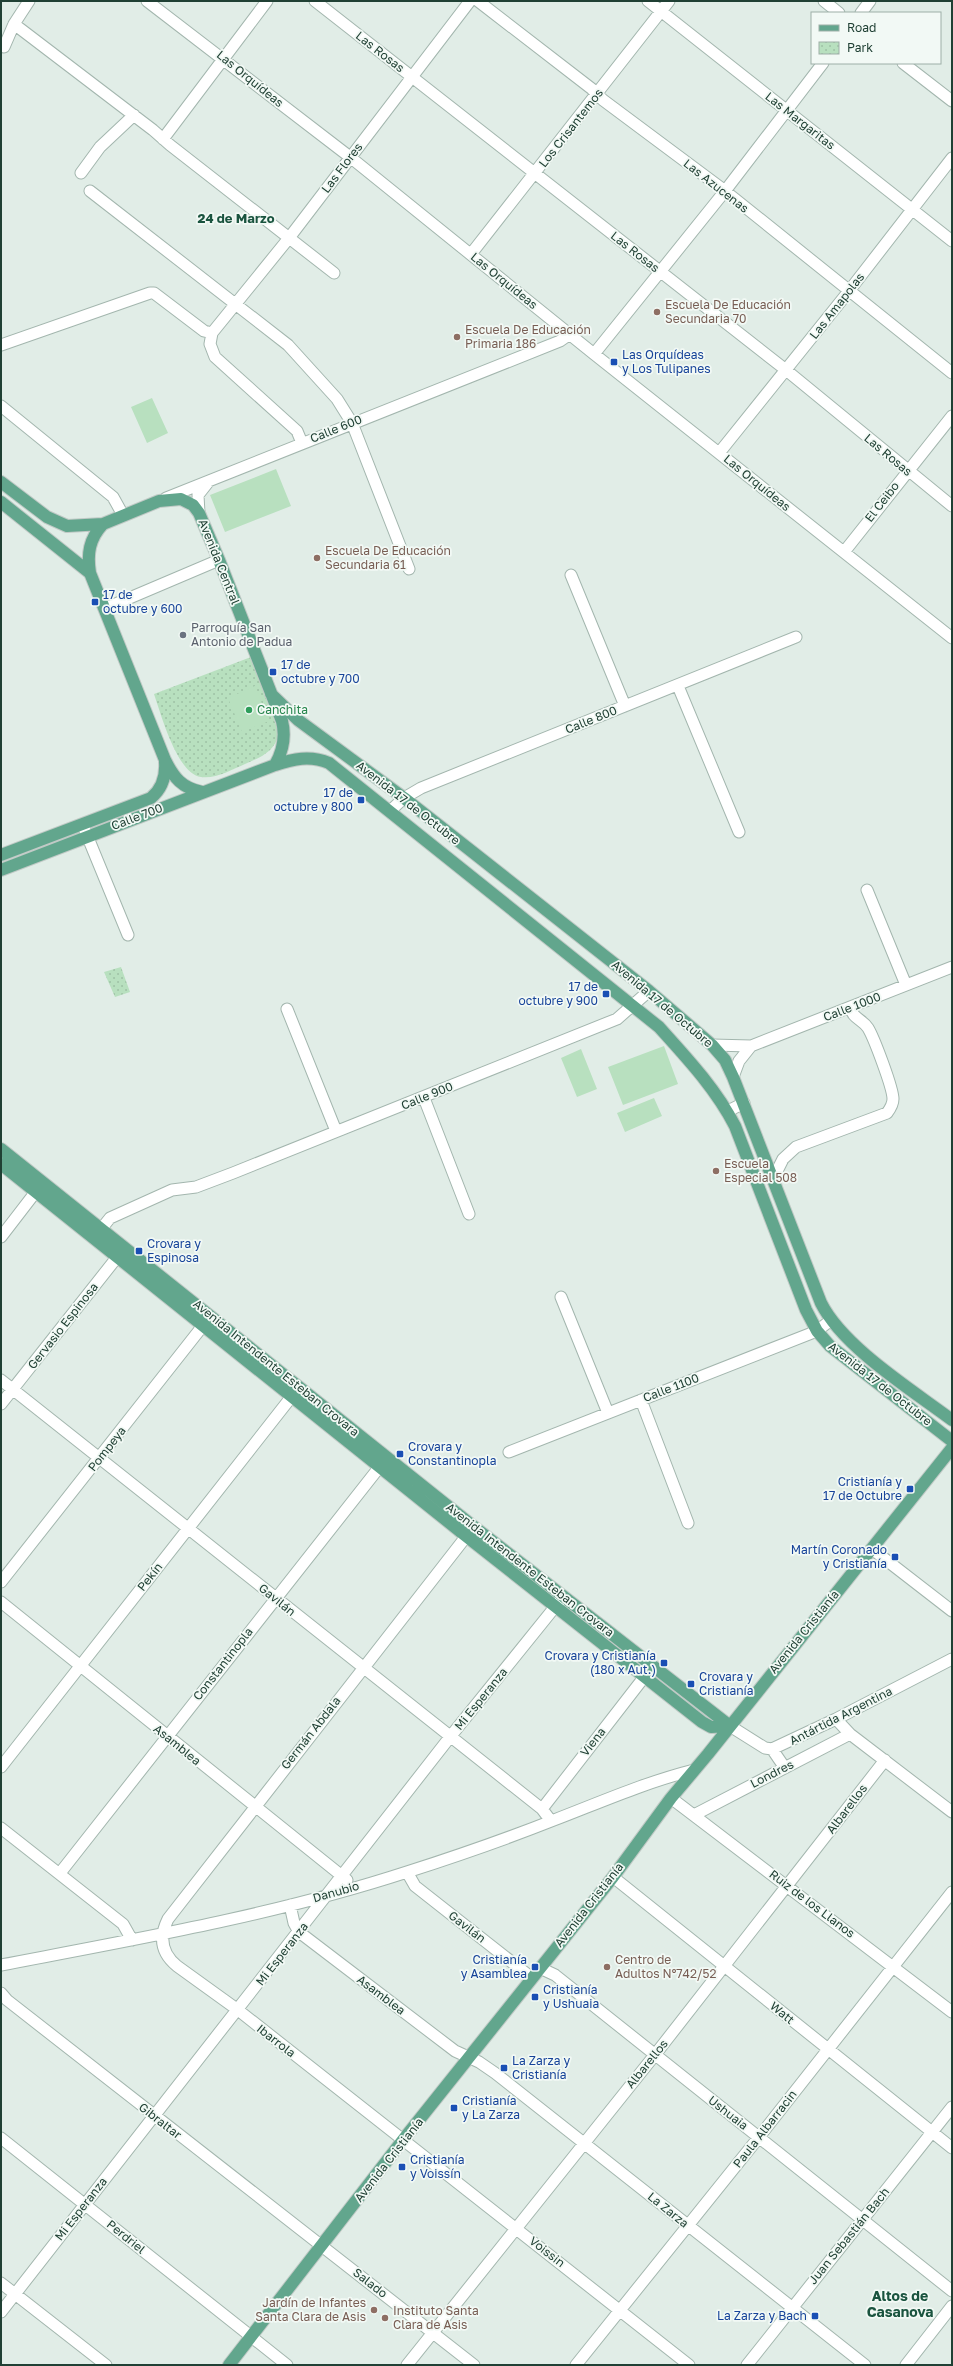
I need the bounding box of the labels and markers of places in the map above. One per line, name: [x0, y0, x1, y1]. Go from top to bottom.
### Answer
place label: Escuela De Educación Secundaria 70: [665, 297, 791, 326]
marker: Escuela De Educación Secundaria 70: [652, 307, 662, 317]
place label: Escuela De Educación Primaria 186: [465, 322, 591, 351]
marker: Escuela De Educación Primaria 186: [452, 332, 462, 342]
place label: Las Orquídeas y Los Tulipanes: [622, 347, 711, 376]
marker: Las Orquídeas y Los Tulipanes: [609, 357, 619, 367]
place label: Escuela De Educación Secundaria 61: [325, 543, 451, 572]
marker: Escuela De Educación Secundaria 61: [312, 553, 322, 563]
place label: 17 de octubre y 600: [103, 587, 183, 616]
marker: 17 de octubre y 600: [90, 597, 100, 607]
place label: Parroquía San Antonio de Padua: [191, 620, 292, 649]
marker: Parroquía San Antonio de Padua: [178, 630, 188, 640]
place label: 17 de octubre y 700: [281, 657, 360, 686]
marker: 17 de octubre y 700: [268, 667, 278, 677]
place label: Canchita: [257, 702, 308, 717]
marker: Canchita: [244, 705, 254, 715]
place label: 17 de octubre y 800: [273, 785, 353, 814]
marker: 17 de octubre y 800: [356, 795, 366, 805]
place label: 17 de octubre y 900: [518, 979, 598, 1008]
marker: 17 de octubre y 900: [601, 989, 611, 999]
place label: Escuela Especial 508: [724, 1156, 797, 1185]
marker: Escuela Especial 508: [711, 1166, 721, 1176]
place label: Crovara y Espinosa: [147, 1236, 201, 1265]
marker: Crovara y Espinosa: [134, 1246, 144, 1256]
place label: Crovara y Constantinopla: [408, 1439, 497, 1468]
marker: Crovara y Constantinopla: [395, 1449, 405, 1459]
place label: Cristianía y 17 de Octubre: [823, 1474, 902, 1503]
marker: Cristianía y 17 de Octubre: [905, 1484, 915, 1494]
place label: Martín Coronado y Cristianía: [791, 1542, 887, 1571]
marker: Martín Coronado y Cristianía: [890, 1552, 900, 1562]
place label: Crovara y Cristianía (180 x Aut.): [545, 1648, 656, 1677]
marker: Crovara y Cristianía (180 x Aut.): [659, 1658, 669, 1668]
place label: Crovara y Cristianía: [699, 1669, 754, 1698]
marker: Crovara y Cristianía: [686, 1679, 696, 1689]
place label: Cristianía y Asamblea: [461, 1952, 527, 1981]
place label: Centro de Adultos Nº742/52: [615, 1952, 717, 1981]
marker: Cristianía y Asamblea: [530, 1962, 540, 1972]
marker: Centro de Adultos Nº742/52: [602, 1962, 612, 1972]
place label: Cristianía y Ushuaia: [543, 1982, 599, 2011]
marker: Cristianía y Ushuaia: [530, 1992, 540, 2002]
place label: La Zarza y Cristianía: [512, 2053, 570, 2082]
marker: La Zarza y Cristianía: [499, 2063, 509, 2073]
place label: Cristianía y La Zarza: [462, 2093, 520, 2122]
marker: Cristianía y La Zarza: [449, 2103, 459, 2113]
place label: Cristianía y Voissín: [410, 2152, 465, 2181]
marker: Cristianía y Voissín: [397, 2162, 407, 2172]
place label: Jardín de Infantes Santa Clara de Asis: [255, 2295, 366, 2324]
place label: Instituto Santa Clara de Asis: [393, 2303, 479, 2332]
marker: Jardín de Infantes Santa Clara de Asis: [369, 2305, 379, 2315]
place label: La Zarza y Bach: [717, 2308, 807, 2323]
marker: La Zarza y Bach: [810, 2311, 820, 2321]
marker: Instituto Santa Clara de Asis: [380, 2313, 390, 2323]

